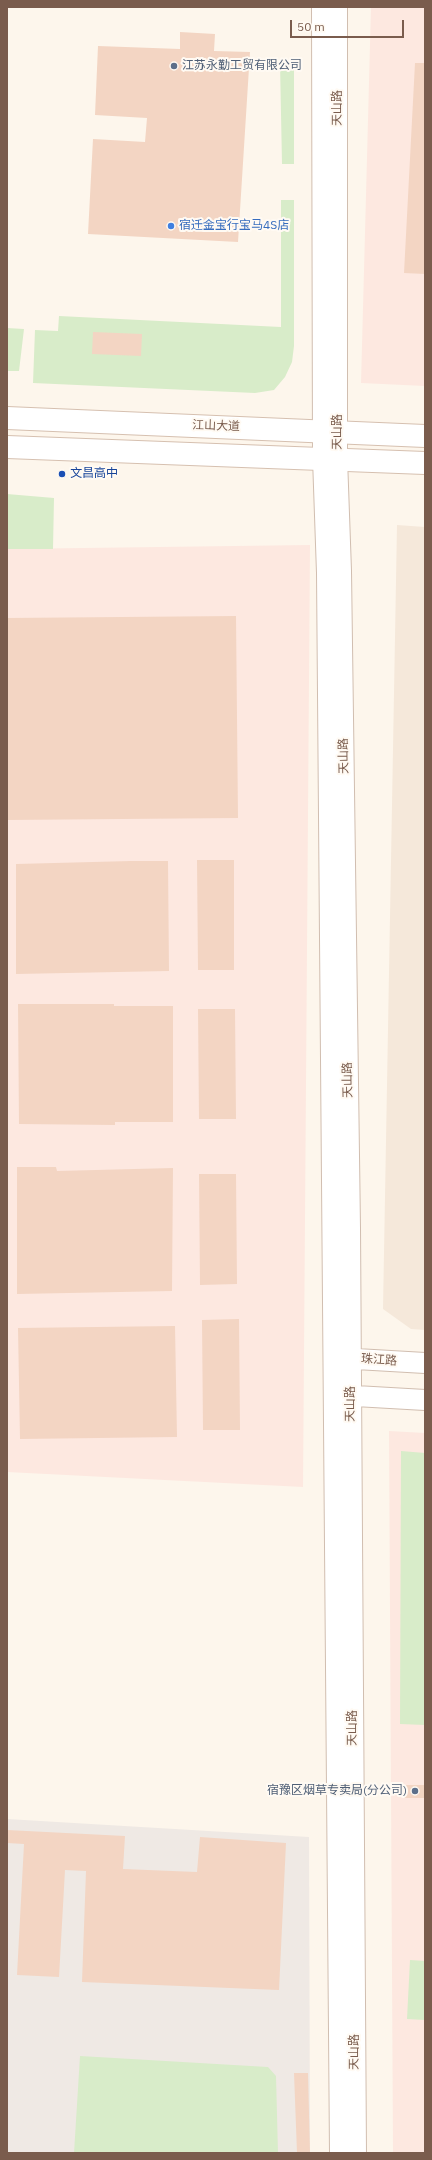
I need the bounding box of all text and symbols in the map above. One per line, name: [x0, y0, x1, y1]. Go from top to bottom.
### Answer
scale bar: [292, 12, 406, 38]
text: 50 m: [297, 19, 325, 34]
place label: 江苏永勤工贸有限公司: [182, 59, 302, 73]
marker: 江苏永勤工贸有限公司: [169, 61, 179, 71]
street label: 天山路: [331, 90, 345, 126]
place label: 宿迁金宝行宝马4S店: [179, 219, 289, 233]
marker: 宿迁金宝行宝马4S店: [166, 221, 176, 231]
street label: 天山路: [331, 414, 345, 450]
street label: 江山大道: [192, 418, 240, 434]
place label: 文昌高中: [70, 467, 118, 481]
marker: 文昌高中: [57, 469, 67, 479]
street label: 天山路: [336, 738, 352, 774]
street label: 天山路: [340, 1062, 356, 1098]
street label: 珠江路: [361, 1352, 397, 1368]
street label: 天山路: [344, 1386, 358, 1422]
street label: 天山路: [346, 1710, 360, 1746]
place label: 宿豫区烟草专卖局(分公司): [267, 1784, 407, 1798]
marker: 宿豫区烟草专卖局(分公司): [410, 1786, 420, 1796]
street label: 天山路: [348, 2034, 362, 2070]

